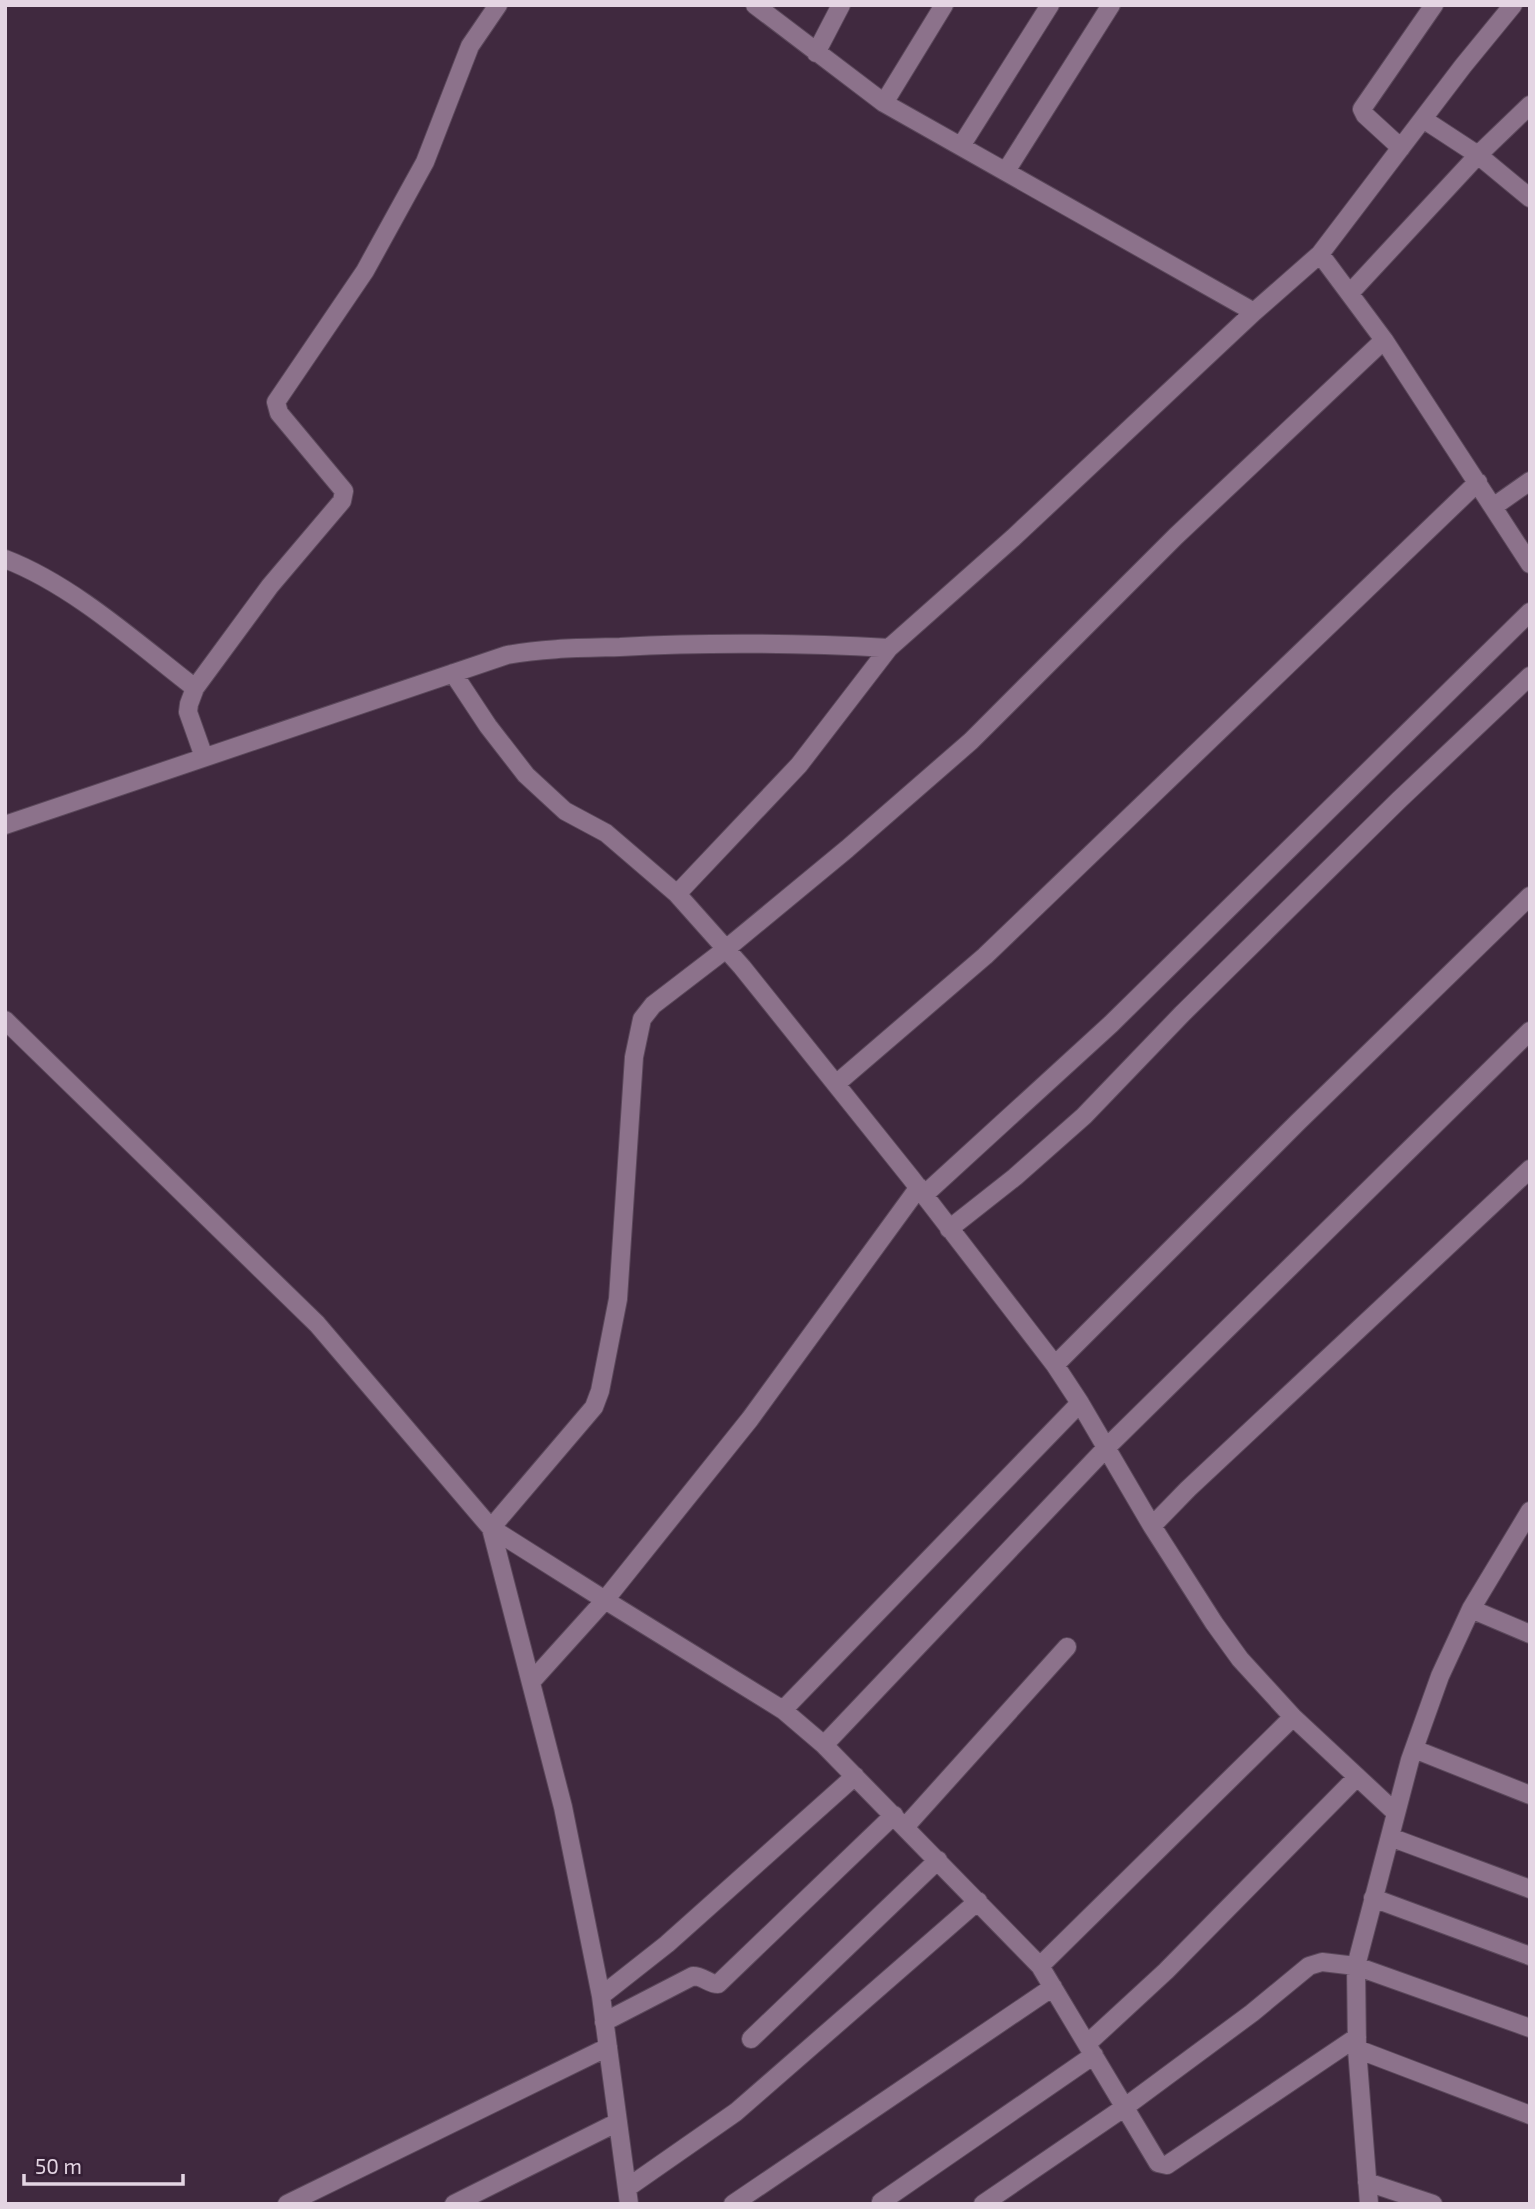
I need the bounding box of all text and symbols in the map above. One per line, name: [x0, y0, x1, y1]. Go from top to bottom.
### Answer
scale bar: [24, 2142, 184, 2186]
text: 50 m: [35, 2153, 82, 2178]

